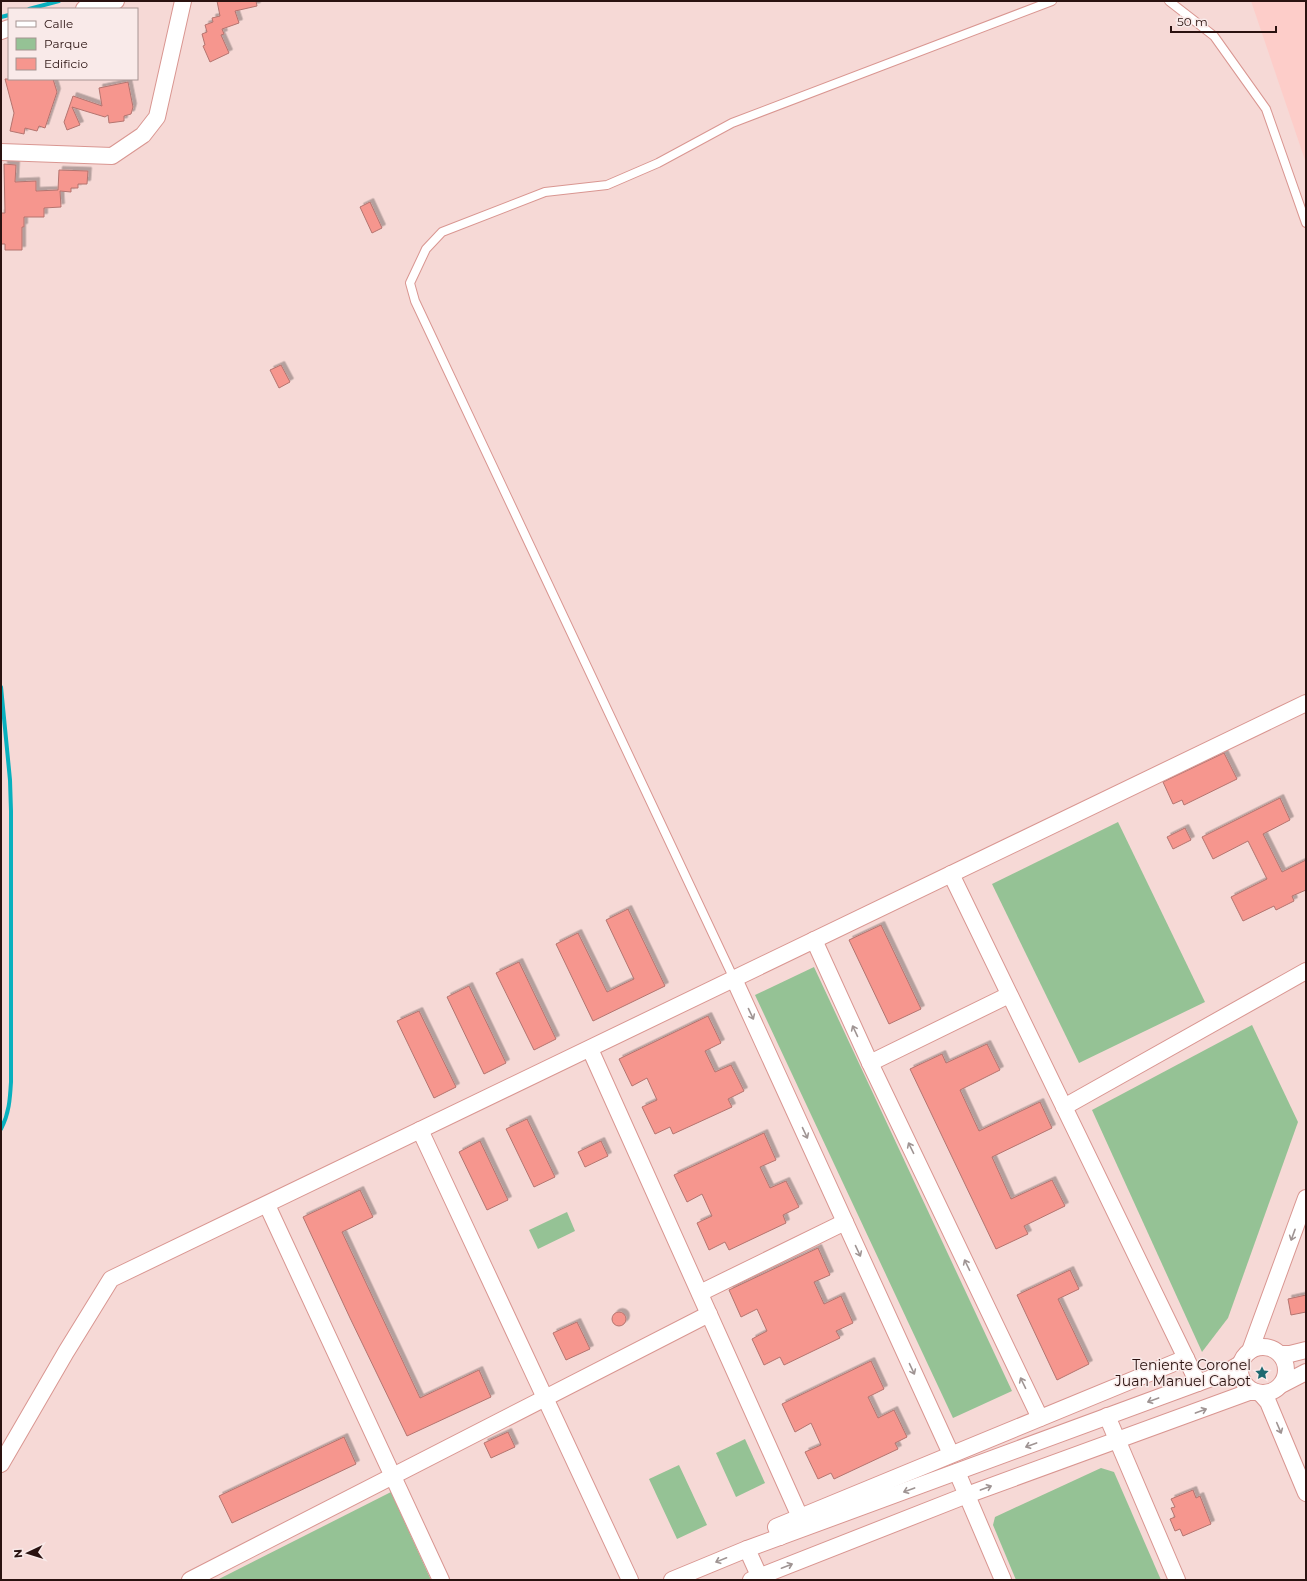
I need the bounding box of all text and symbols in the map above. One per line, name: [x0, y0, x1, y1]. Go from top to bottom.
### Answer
legend: [8, 8, 138, 80]
scale bar: [1171, 8, 1276, 34]
text: 50 m: [1177, 14, 1208, 29]
text: Calle: [44, 16, 73, 31]
text: Parque: [44, 36, 88, 51]
text: Edificio: [44, 56, 88, 71]
one-way arrow: [748, 1008, 755, 1020]
one-way arrow: [851, 1025, 859, 1037]
one-way arrow: [801, 1126, 809, 1138]
one-way arrow: [907, 1142, 914, 1154]
one-way arrow: [1288, 1228, 1296, 1240]
one-way arrow: [855, 1245, 863, 1257]
one-way arrow: [963, 1260, 970, 1272]
place label: Teniente Coronel Juan Manuel Cabot: [1114, 1356, 1251, 1390]
one-way arrow: [909, 1363, 917, 1375]
place icon: Teniente Coronel Juan Manuel Cabot: [1254, 1365, 1270, 1381]
one-way arrow: [1019, 1377, 1026, 1389]
one-way arrow: [1147, 1396, 1159, 1404]
one-way arrow: [1194, 1406, 1206, 1414]
one-way arrow: [1275, 1422, 1283, 1434]
one-way arrow: [1025, 1441, 1037, 1449]
one-way arrow: [980, 1484, 992, 1492]
one-way arrow: [903, 1486, 915, 1494]
north arrow: [8, 1533, 48, 1573]
text: N: [11, 1549, 25, 1559]
one-way arrow: [716, 1556, 728, 1564]
one-way arrow: [780, 1561, 792, 1569]

